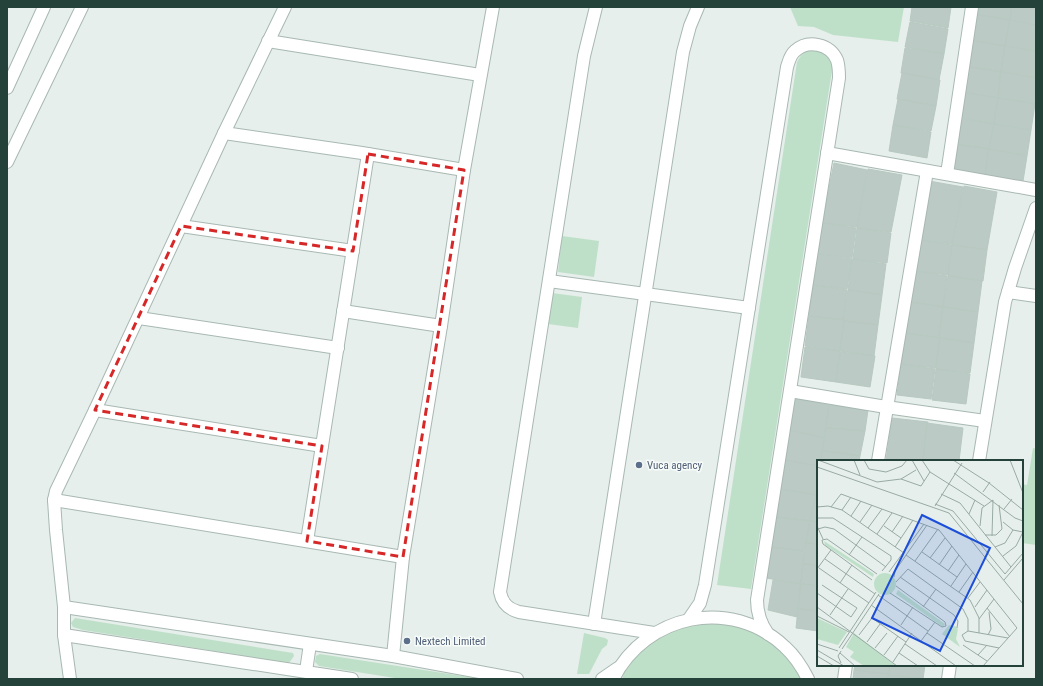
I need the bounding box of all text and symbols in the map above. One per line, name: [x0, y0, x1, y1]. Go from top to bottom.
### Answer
place label: Vuca agency: [647, 459, 702, 472]
marker: Vuca agency: [634, 460, 644, 470]
inset map: [817, 460, 1023, 666]
place label: Nextech Limited: [415, 635, 486, 648]
marker: Nextech Limited: [402, 636, 412, 646]

